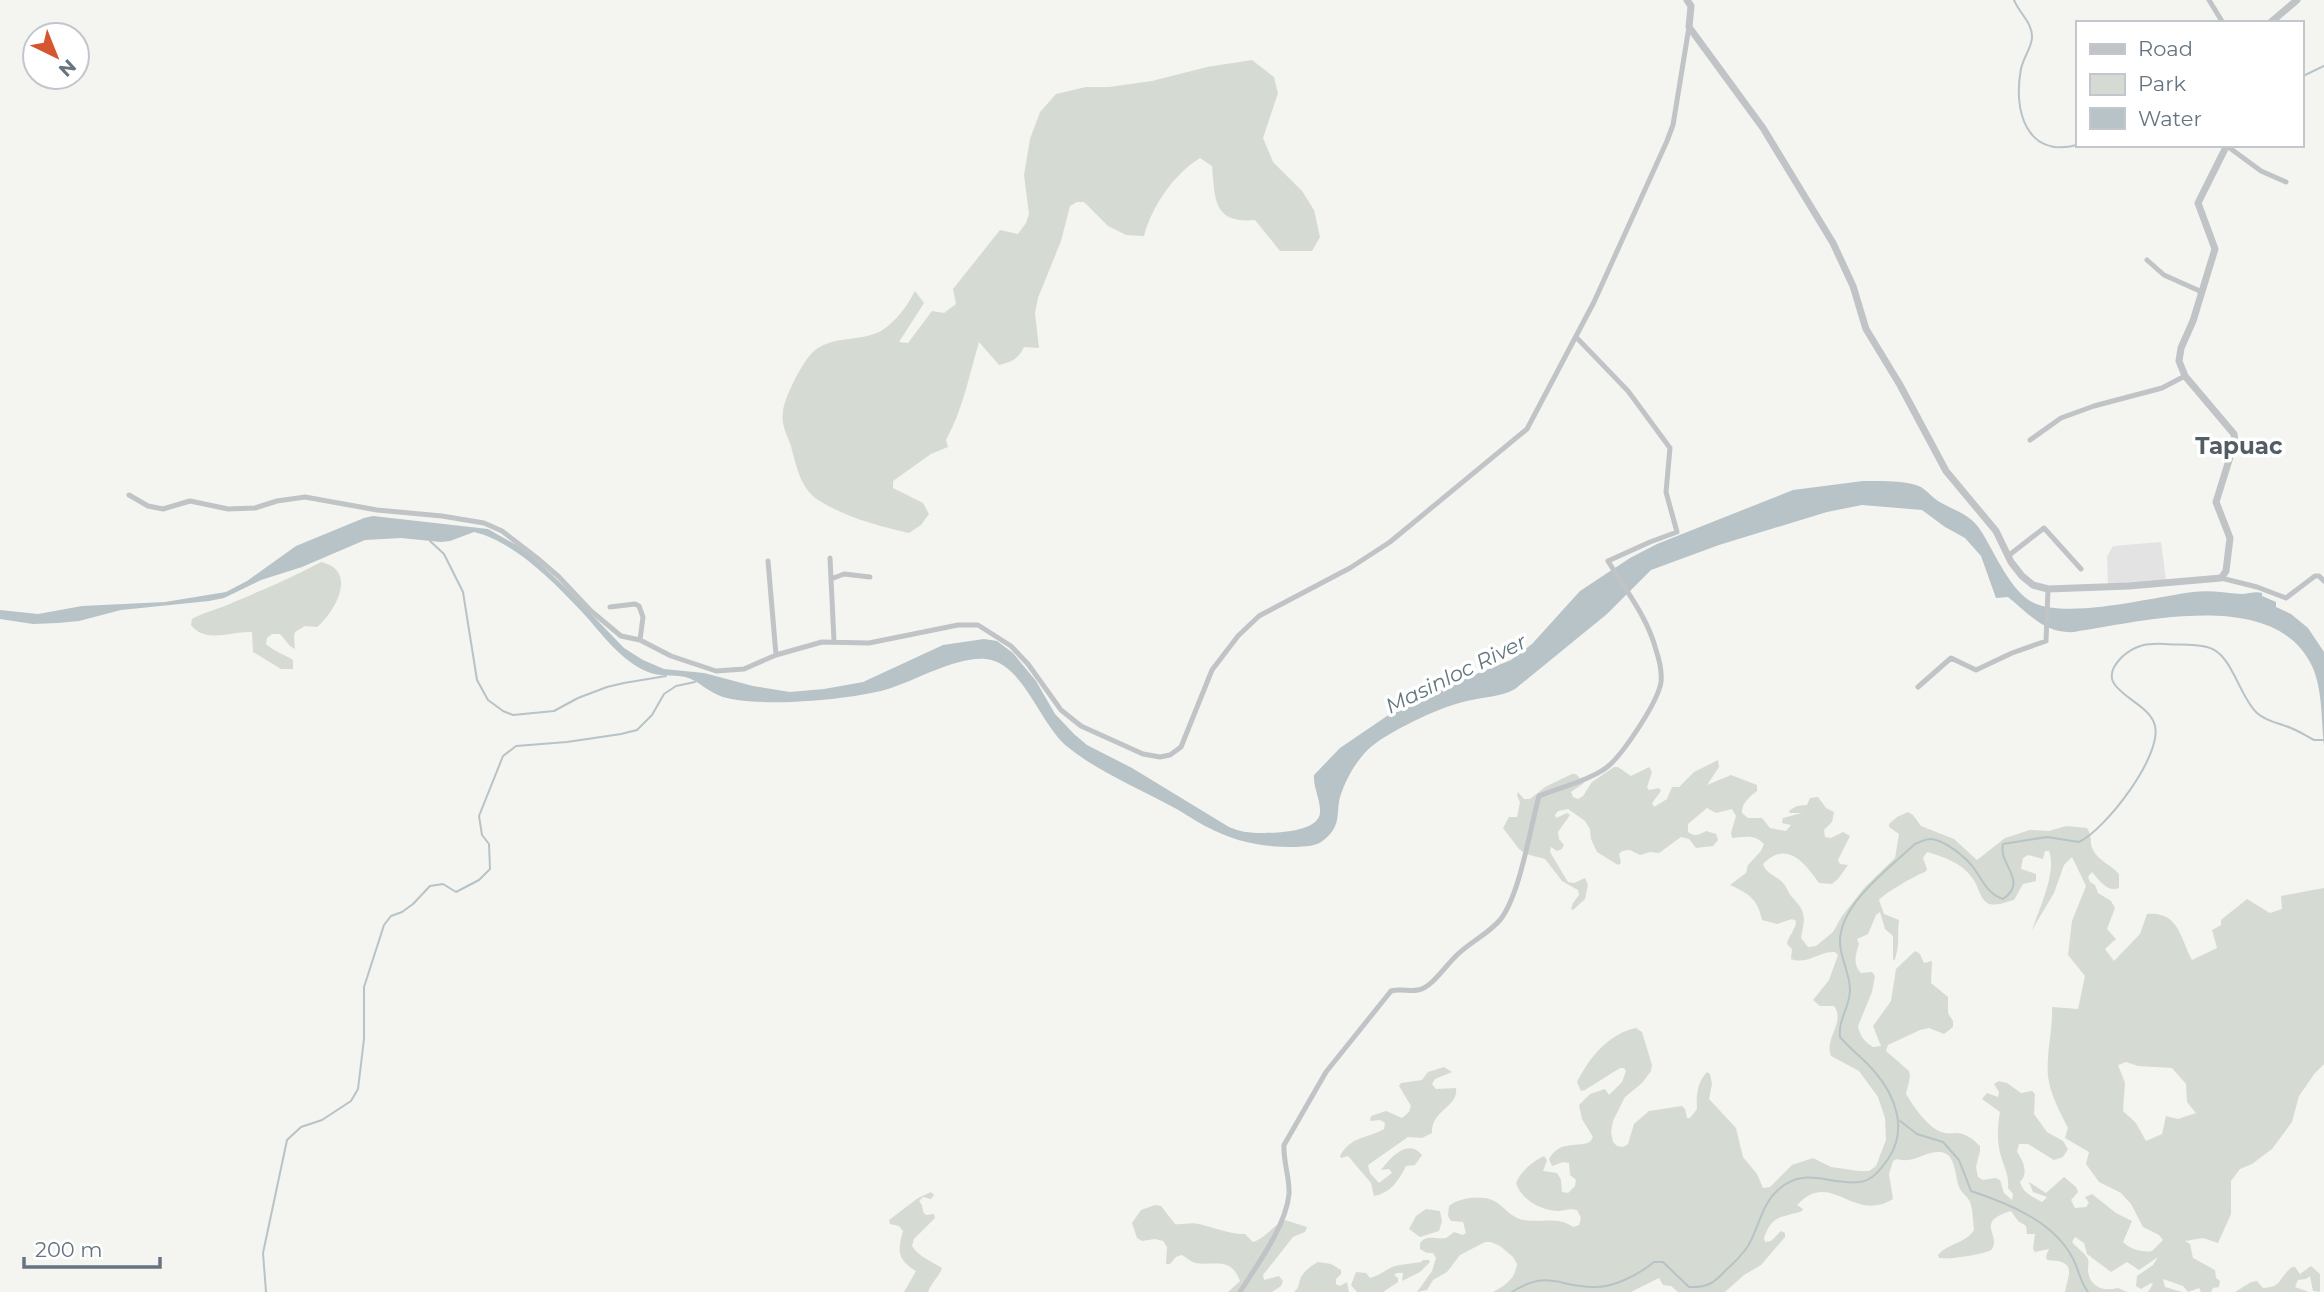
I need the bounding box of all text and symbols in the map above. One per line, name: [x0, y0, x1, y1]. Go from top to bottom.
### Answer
north arrow: [21, 21, 91, 91]
legend: [2076, 21, 2303, 147]
text: Road: [2138, 36, 2193, 61]
text: N: [54, 54, 81, 82]
text: Park: [2138, 71, 2186, 96]
text: Water: [2138, 106, 2202, 131]
district label: Tapuac: [2195, 432, 2283, 460]
water label: Masinloc River: [1381, 628, 1531, 718]
scale bar: [24, 1226, 161, 1270]
text: 200 m: [35, 1237, 102, 1262]

